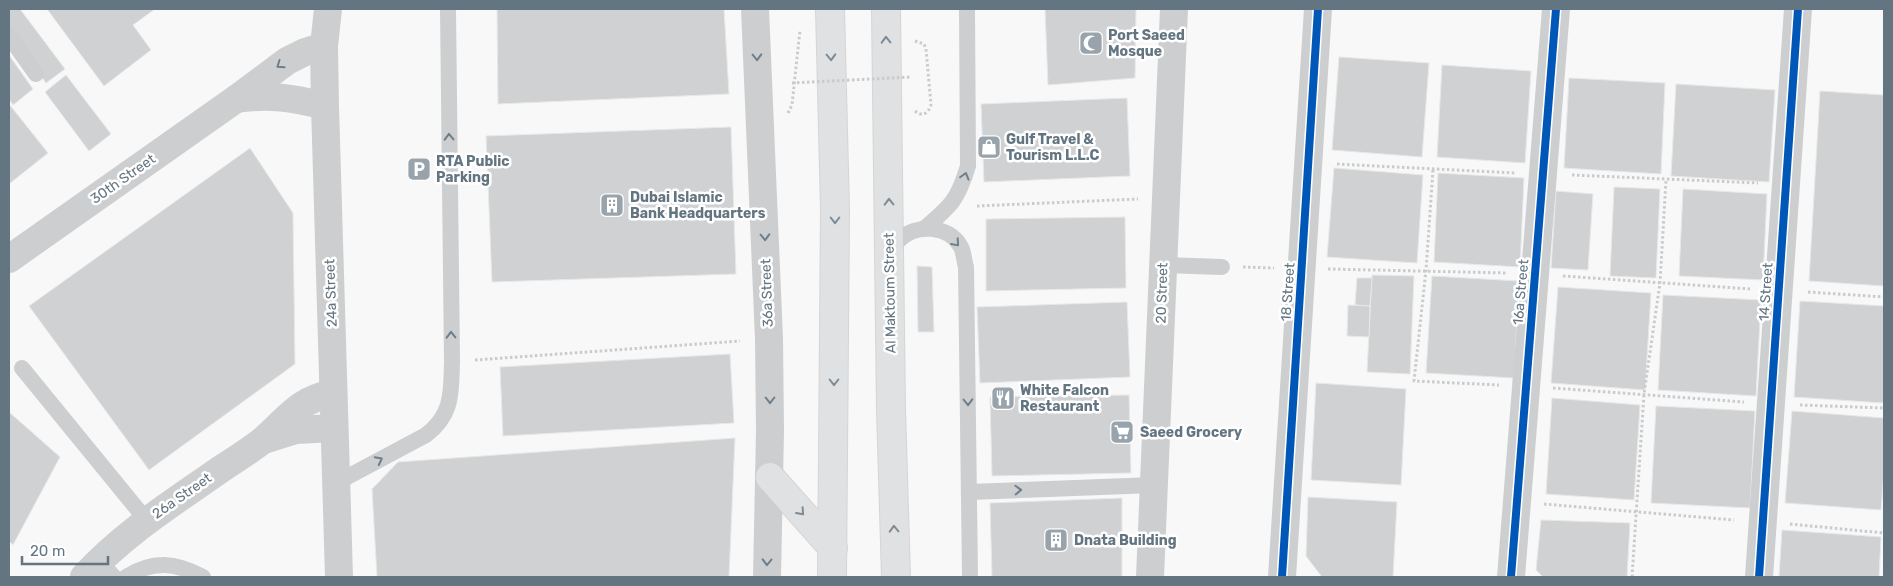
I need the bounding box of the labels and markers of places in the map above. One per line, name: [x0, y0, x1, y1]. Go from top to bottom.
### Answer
place label: Port Saeed Mosque: [1108, 27, 1185, 60]
mosque icon: Port Saeed Mosque: [1078, 30, 1104, 56]
place label: Gulf Travel & Tourism L.L.C: [1006, 131, 1100, 164]
shop icon: Gulf Travel & Tourism L.L.C: [976, 134, 1002, 160]
place label: RTA Public Parking: [436, 153, 510, 186]
parking icon: RTA Public Parking: [406, 156, 432, 182]
place label: Dubai Islamic Bank Headquarters: [630, 189, 766, 222]
building icon: Dubai Islamic Bank Headquarters: [599, 192, 625, 218]
place label: White Falcon Restaurant: [1020, 382, 1109, 415]
restaurant icon: White Falcon Restaurant: [990, 385, 1016, 411]
supermarket icon: Saeed Grocery: [1109, 419, 1135, 445]
place label: Saeed Grocery: [1140, 424, 1243, 441]
building icon: Dnata Building: [1043, 527, 1069, 553]
place label: Dnata Building: [1074, 532, 1177, 549]

